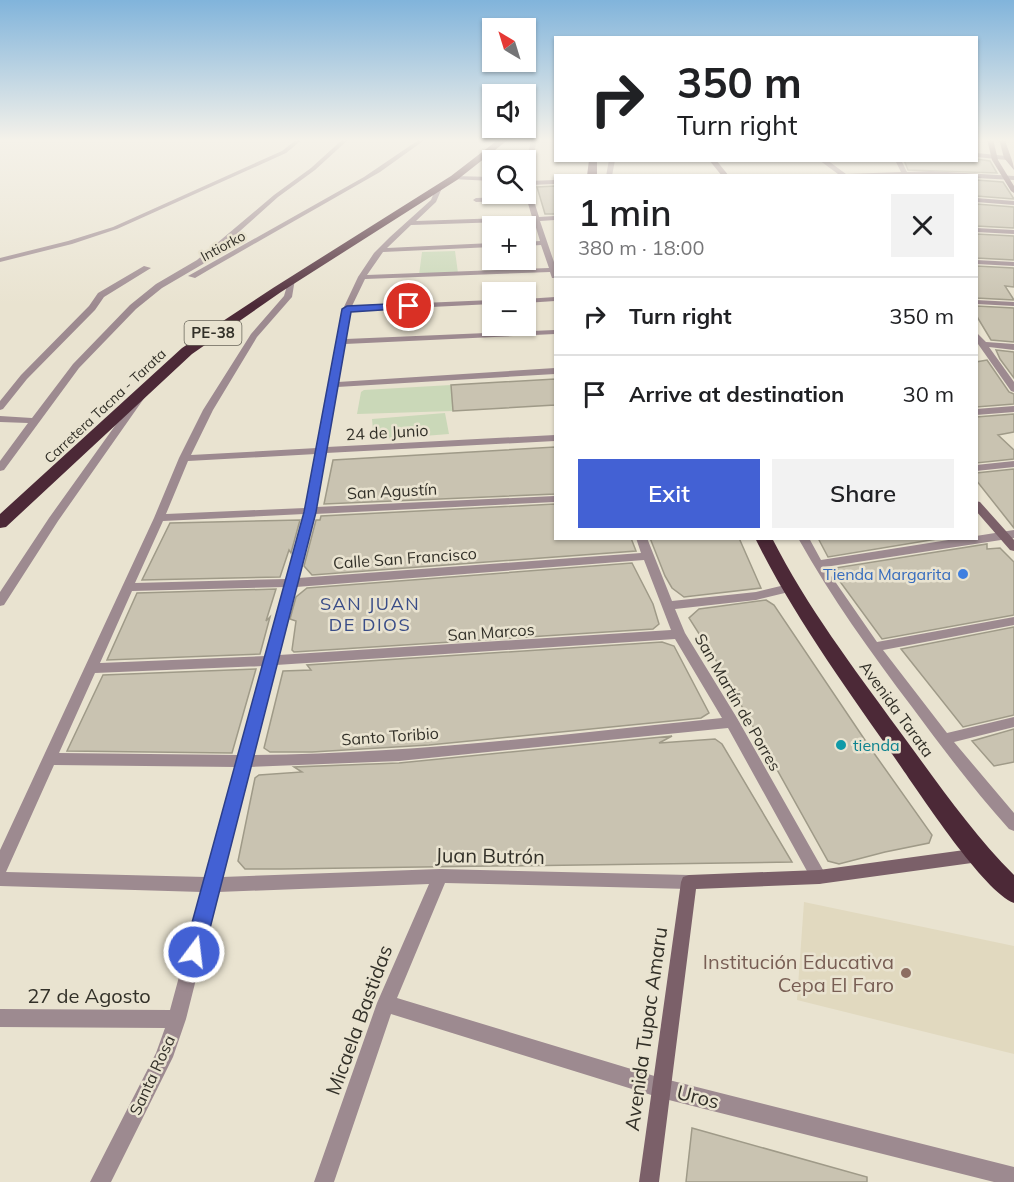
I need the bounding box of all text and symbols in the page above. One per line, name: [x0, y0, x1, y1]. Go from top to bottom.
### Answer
north arrow: [482, 18, 536, 72]
map controls: [482, 18, 536, 336]
text: 350 m: [677, 56, 802, 109]
icon: right: [578, 60, 656, 138]
button: sound: [482, 84, 536, 138]
text: Turn right: [677, 108, 797, 142]
button: search: [482, 150, 536, 204]
text: 1 min: [578, 190, 672, 235]
button: close: [891, 194, 954, 257]
button: +: [482, 216, 536, 270]
street label: Intiorko: [198, 227, 248, 265]
text: 380 m · 18:00: [578, 235, 704, 260]
pin: [383, 280, 434, 331]
button: −: [482, 282, 536, 336]
icon: arrive: [392, 289, 425, 322]
icon: right: [578, 300, 611, 333]
text: Turn right: [629, 302, 732, 330]
text: 350 m: [889, 302, 954, 330]
road number: PE-38: [184, 321, 242, 345]
street label: Carretera Tacna - Tarata: [40, 345, 170, 467]
icon: arrive: [578, 378, 611, 411]
text: Arrive at destination: [629, 380, 844, 408]
text: 30 m: [903, 380, 954, 408]
street label: 24 de Junio: [345, 420, 429, 444]
button: Exit: [578, 459, 760, 528]
button: Share: [772, 459, 954, 528]
street label: San Agustín: [346, 479, 438, 503]
street label: Calle San Francisco: [332, 543, 478, 573]
place label: Tienda Margarita: [823, 564, 951, 584]
marker: Tienda Margarita: [956, 567, 970, 581]
district label: SAN JUAN DE DIOS: [320, 592, 420, 636]
street label: San Marcos: [447, 619, 535, 645]
street label: San Martín de Porres: [690, 630, 786, 774]
street label: Avenida Tarata: [856, 657, 938, 761]
street label: Santo Toribio: [341, 723, 439, 749]
place label: tienda: [853, 735, 900, 755]
marker: tienda: [834, 738, 848, 752]
street label: Juan Butrón: [435, 842, 545, 869]
position arrow: [162, 920, 226, 984]
street label: Avenida Tupac Amaru: [619, 925, 672, 1132]
street label: Micaela Bastidas: [320, 941, 397, 1098]
place label: Institución Educativa Cepa El Faro: [703, 949, 894, 997]
marker: Institución Educativa Cepa El Faro: [899, 966, 913, 980]
street label: 27 de Agosto: [27, 983, 151, 1008]
street label: Santa Rosa: [125, 1032, 179, 1118]
street label: Uros: [674, 1079, 722, 1114]

